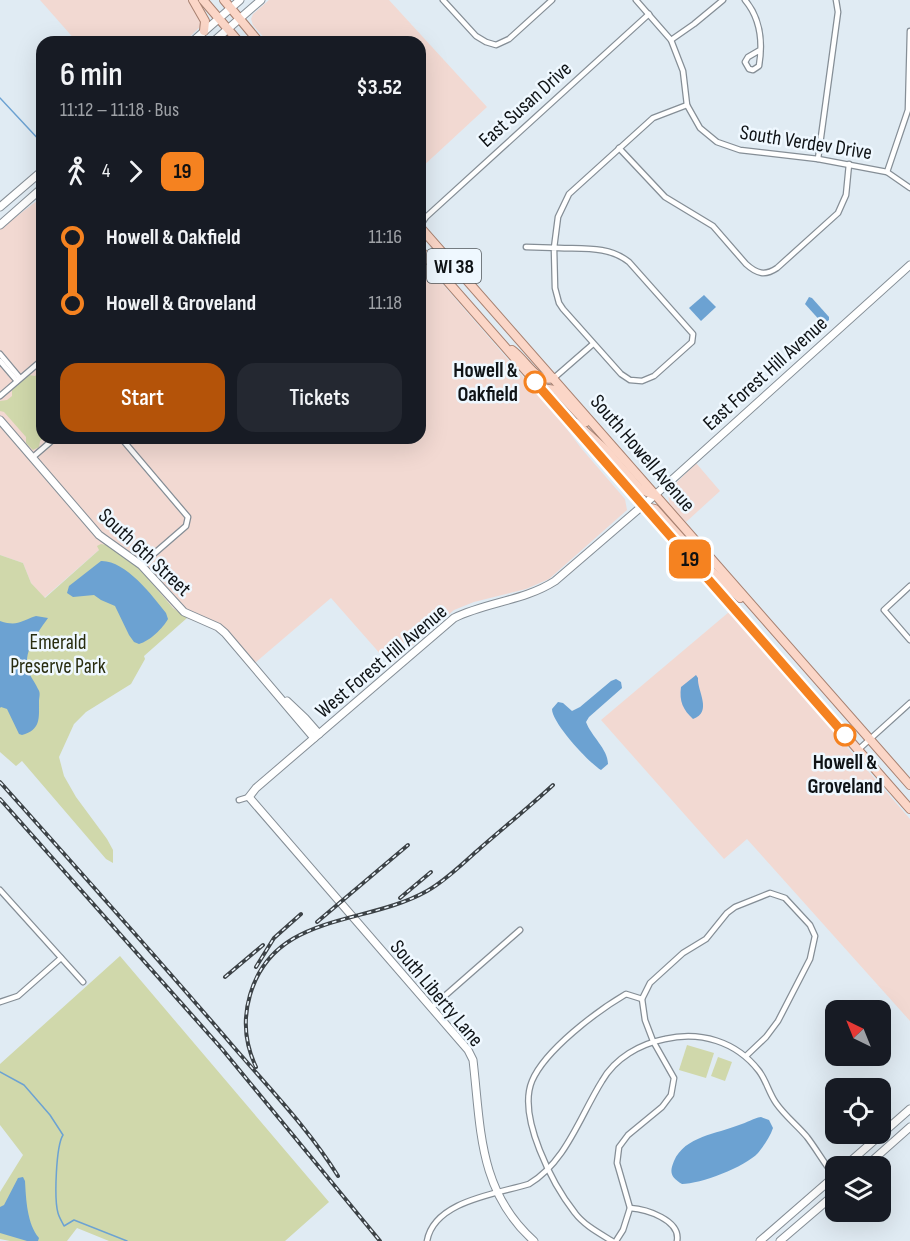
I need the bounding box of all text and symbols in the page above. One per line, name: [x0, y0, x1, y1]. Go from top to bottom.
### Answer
text: 6 min: [60, 55, 123, 95]
street label: East Susan Drive: [474, 56, 577, 152]
text: $3.52: [357, 74, 402, 101]
text: 11:12 – 11:18 · Bus: [60, 98, 179, 122]
street label: South Verdev Drive: [738, 120, 874, 165]
icon: walk: [60, 155, 93, 188]
icon: forward: [119, 155, 152, 188]
text: 4: [102, 159, 110, 183]
text: 19: [173, 159, 192, 184]
text: Howell & Oakfield: [106, 224, 241, 251]
text: 11:16: [368, 225, 402, 249]
road number: WI 38: [427, 249, 481, 283]
text: Howell & Groveland: [106, 290, 256, 317]
text: 11:18: [368, 291, 402, 315]
street label: East Forest Hill Avenue: [698, 311, 833, 436]
place label: Howell & Oakfield: [453, 358, 518, 407]
button: Start: [60, 363, 225, 432]
button: Tickets: [237, 363, 402, 432]
marker: Howell & Oakfield: [524, 371, 546, 393]
street label: South Howell Avenue: [585, 390, 700, 517]
street label: South 6th Street: [93, 503, 196, 602]
line badge: 19: [663, 540, 717, 578]
text: 19: [681, 547, 699, 572]
street label: West Forest Hill Avenue: [311, 599, 452, 724]
park label: Emerald Preserve Park: [10, 630, 106, 679]
marker: Howell & Groveland: [834, 724, 856, 746]
place label: Howell & Groveland: [807, 750, 883, 799]
street label: South Liberty Lane: [385, 935, 488, 1052]
north arrow: [825, 1000, 891, 1066]
map controls: [825, 1000, 891, 1222]
button: locate: [825, 1078, 891, 1144]
button: layers: [825, 1156, 891, 1222]

